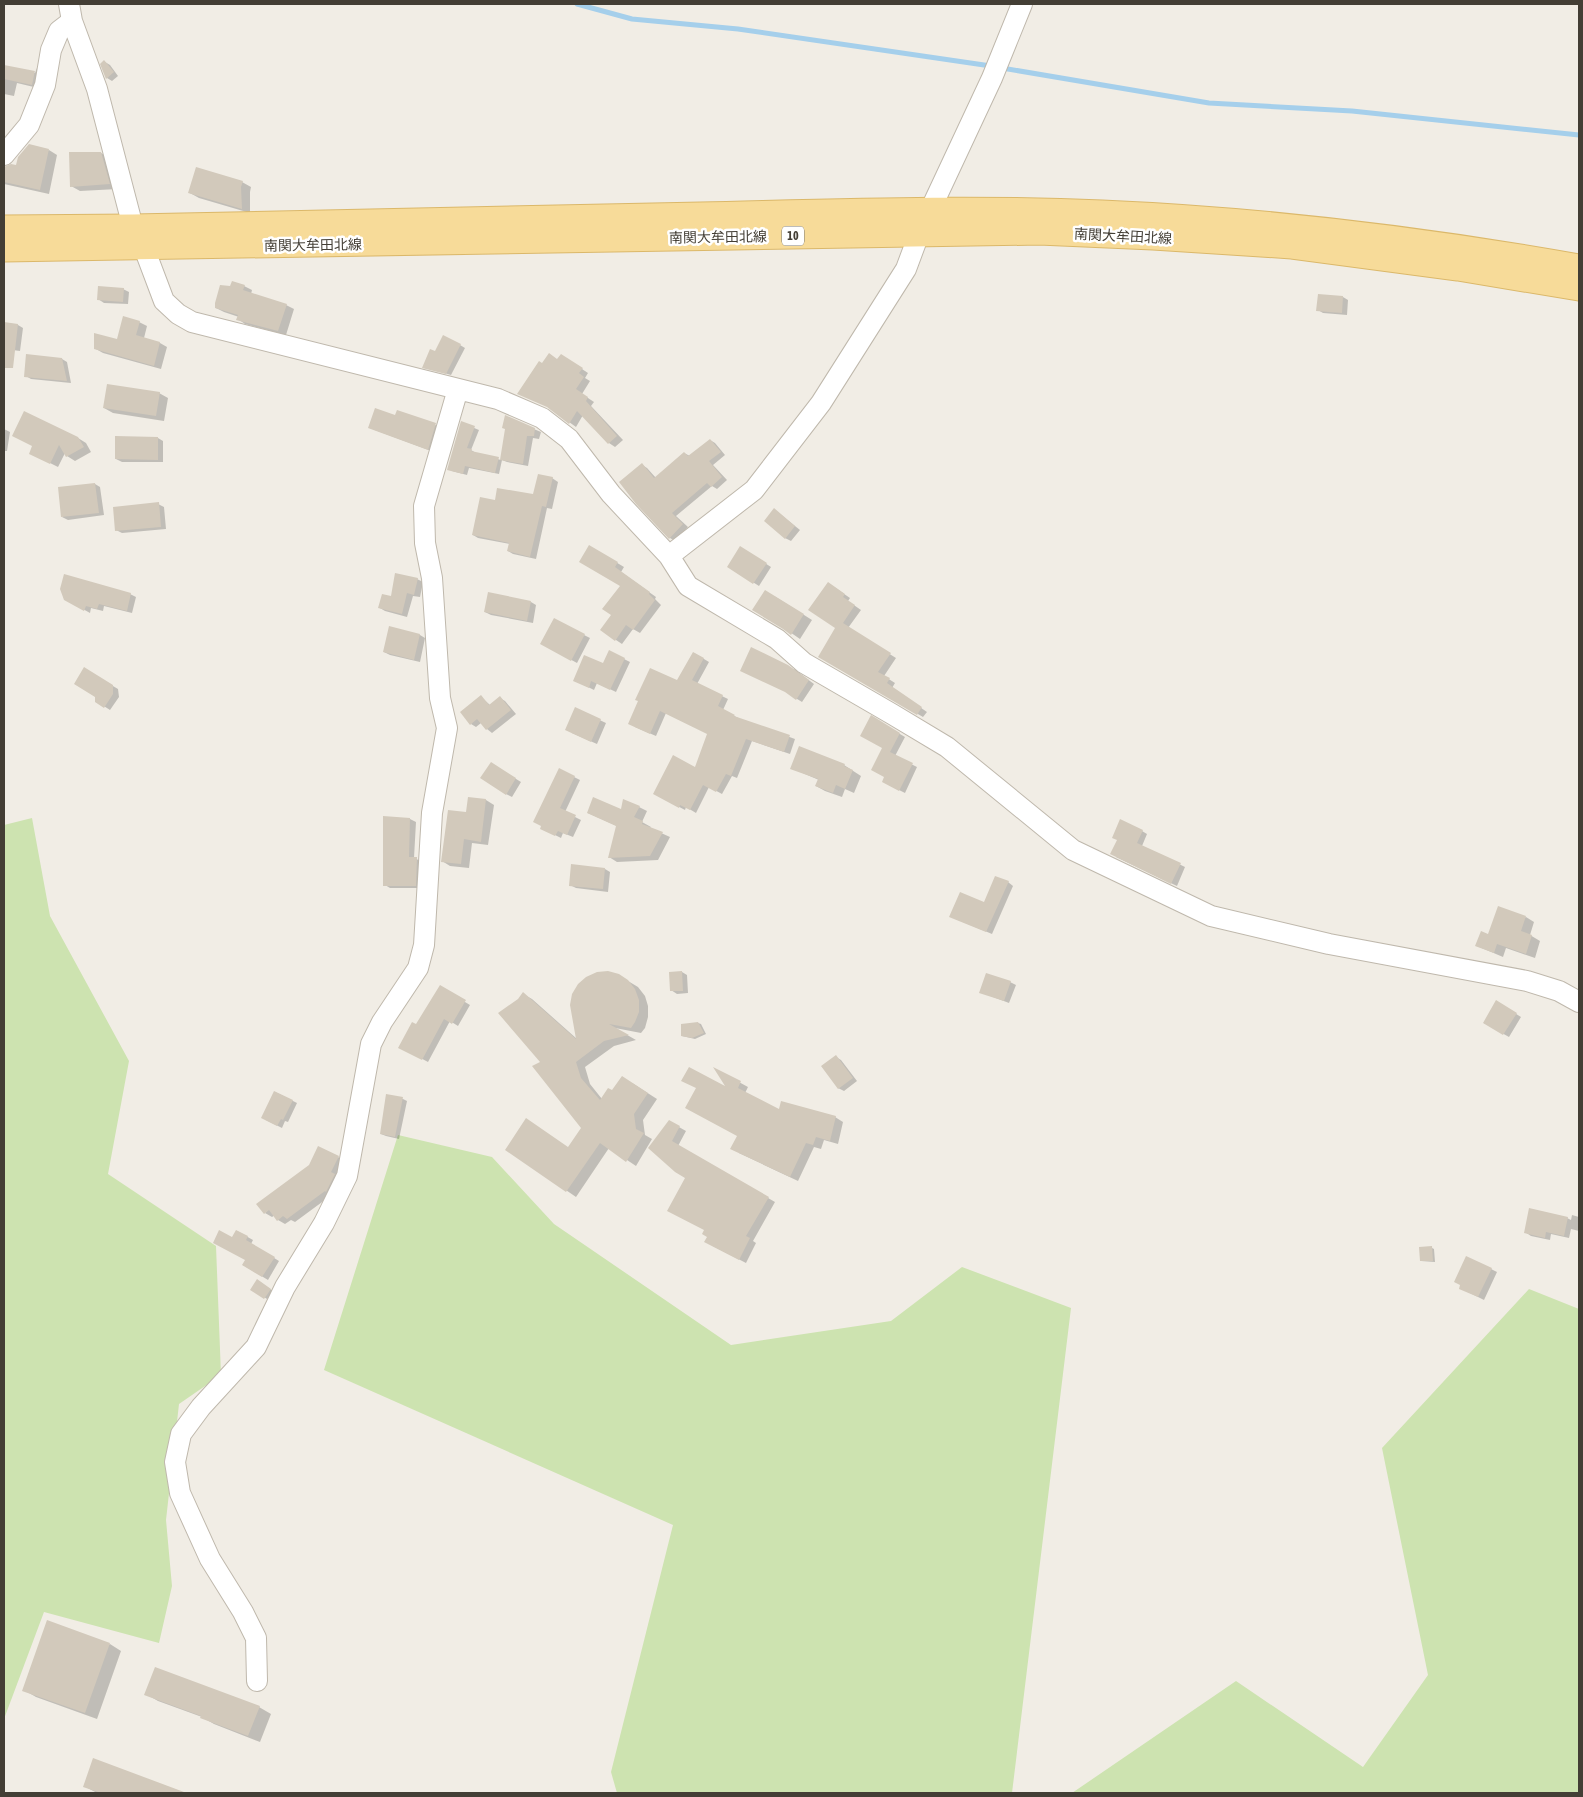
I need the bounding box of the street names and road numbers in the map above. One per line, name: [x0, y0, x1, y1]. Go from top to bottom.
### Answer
street label: 南関大牟田北線: [1074, 225, 1172, 247]
road number: 10: [782, 227, 804, 246]
street label: 南関大牟田北線: [669, 228, 767, 246]
street label: 南関大牟田北線: [264, 236, 362, 254]

